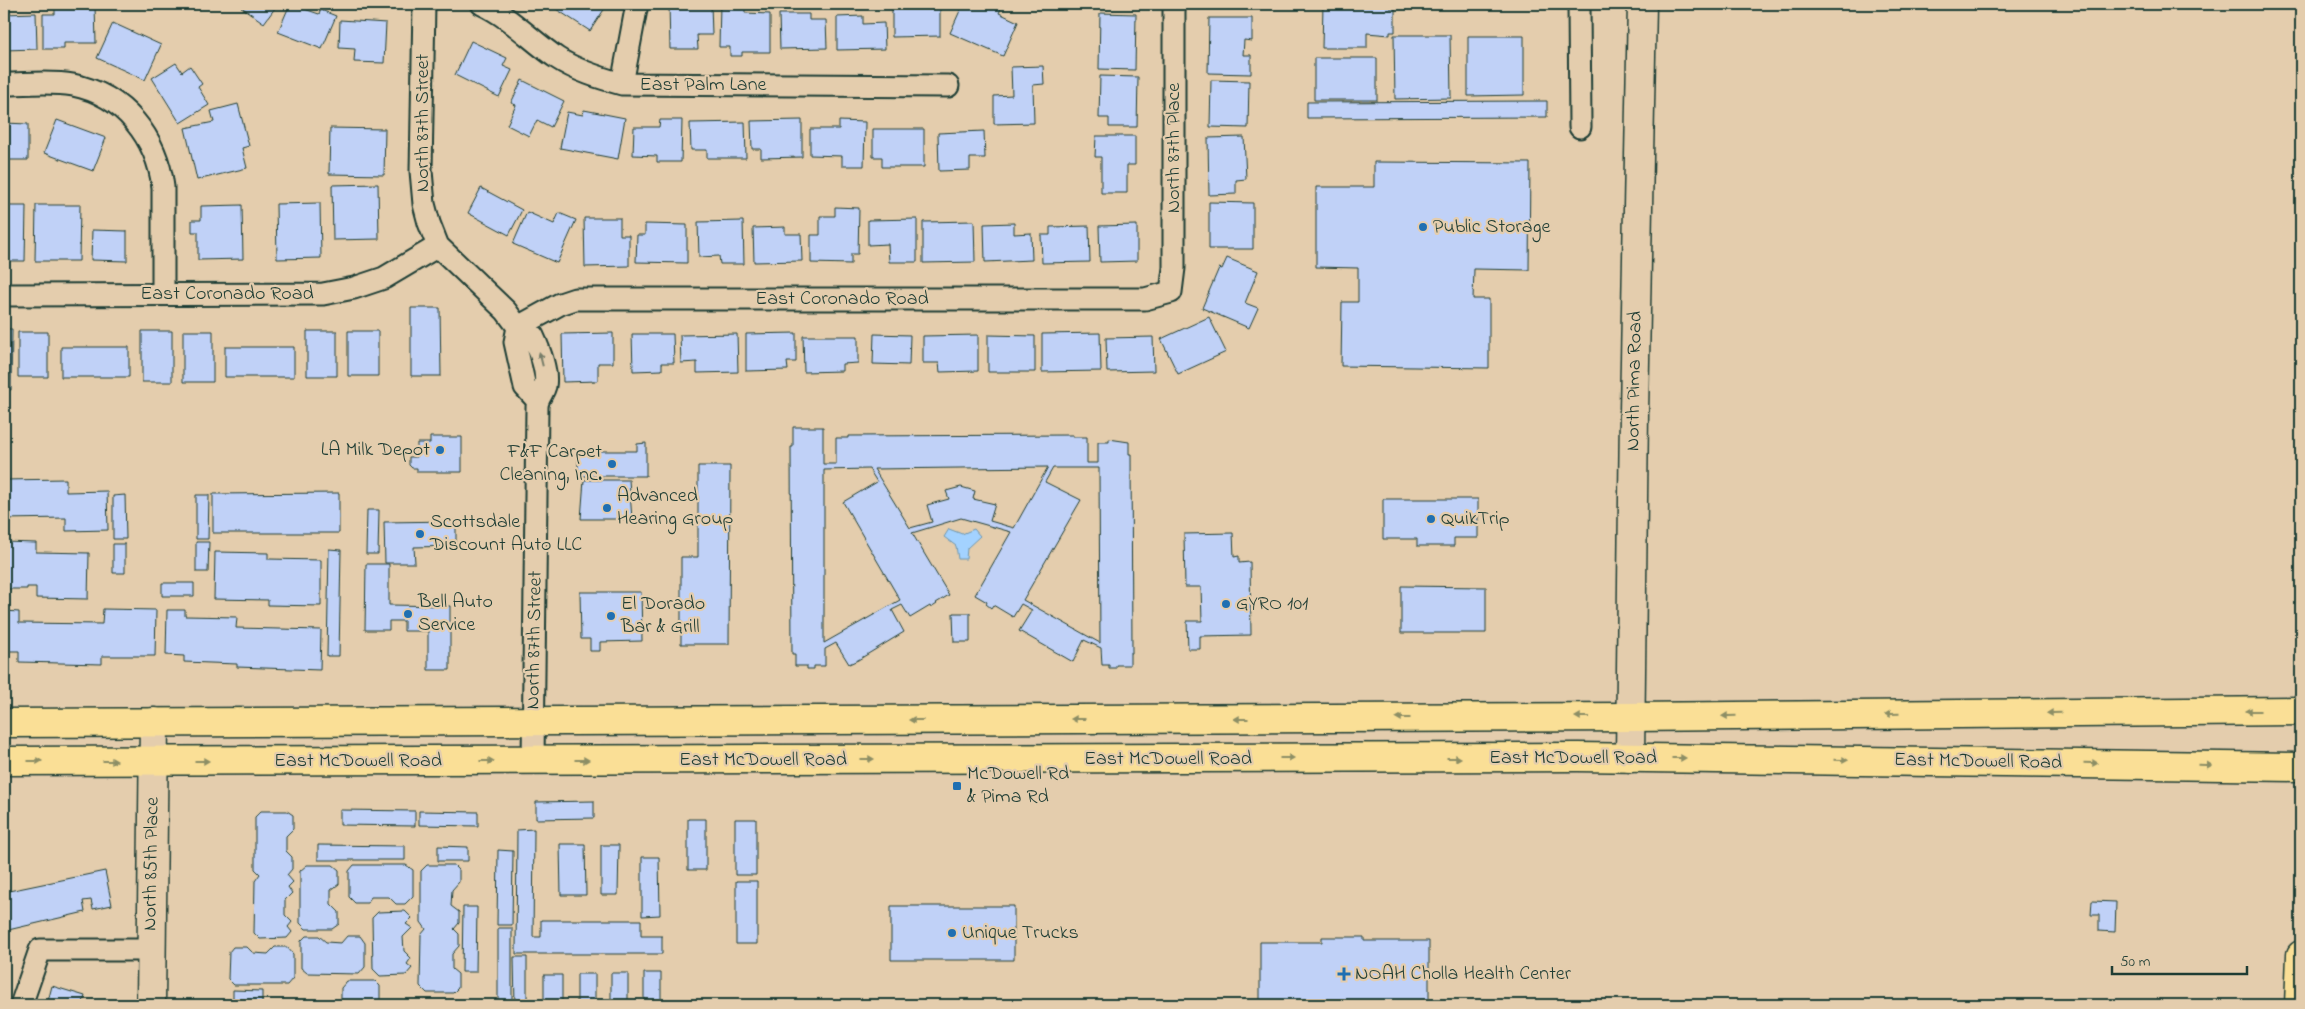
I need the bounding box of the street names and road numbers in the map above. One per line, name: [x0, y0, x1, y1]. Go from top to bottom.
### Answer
street label: North 87th Street: [409, 53, 438, 192]
street label: East Palm Lane: [640, 71, 766, 100]
street label: North 87th Place: [1160, 83, 1189, 213]
street label: East Coronado Road: [140, 280, 314, 309]
street label: East Coronado Road: [755, 285, 929, 314]
street label: North Pima Road: [1619, 311, 1651, 451]
street label: North 87th Street: [519, 570, 551, 710]
street label: East McDowell Road: [1489, 744, 1657, 773]
street label: East McDowell Road: [1084, 745, 1252, 774]
street label: East McDowell Road: [679, 746, 847, 775]
street label: East McDowell Road: [1894, 746, 2062, 778]
street label: East McDowell Road: [274, 747, 442, 776]
street label: North 85th Place: [136, 797, 168, 931]

